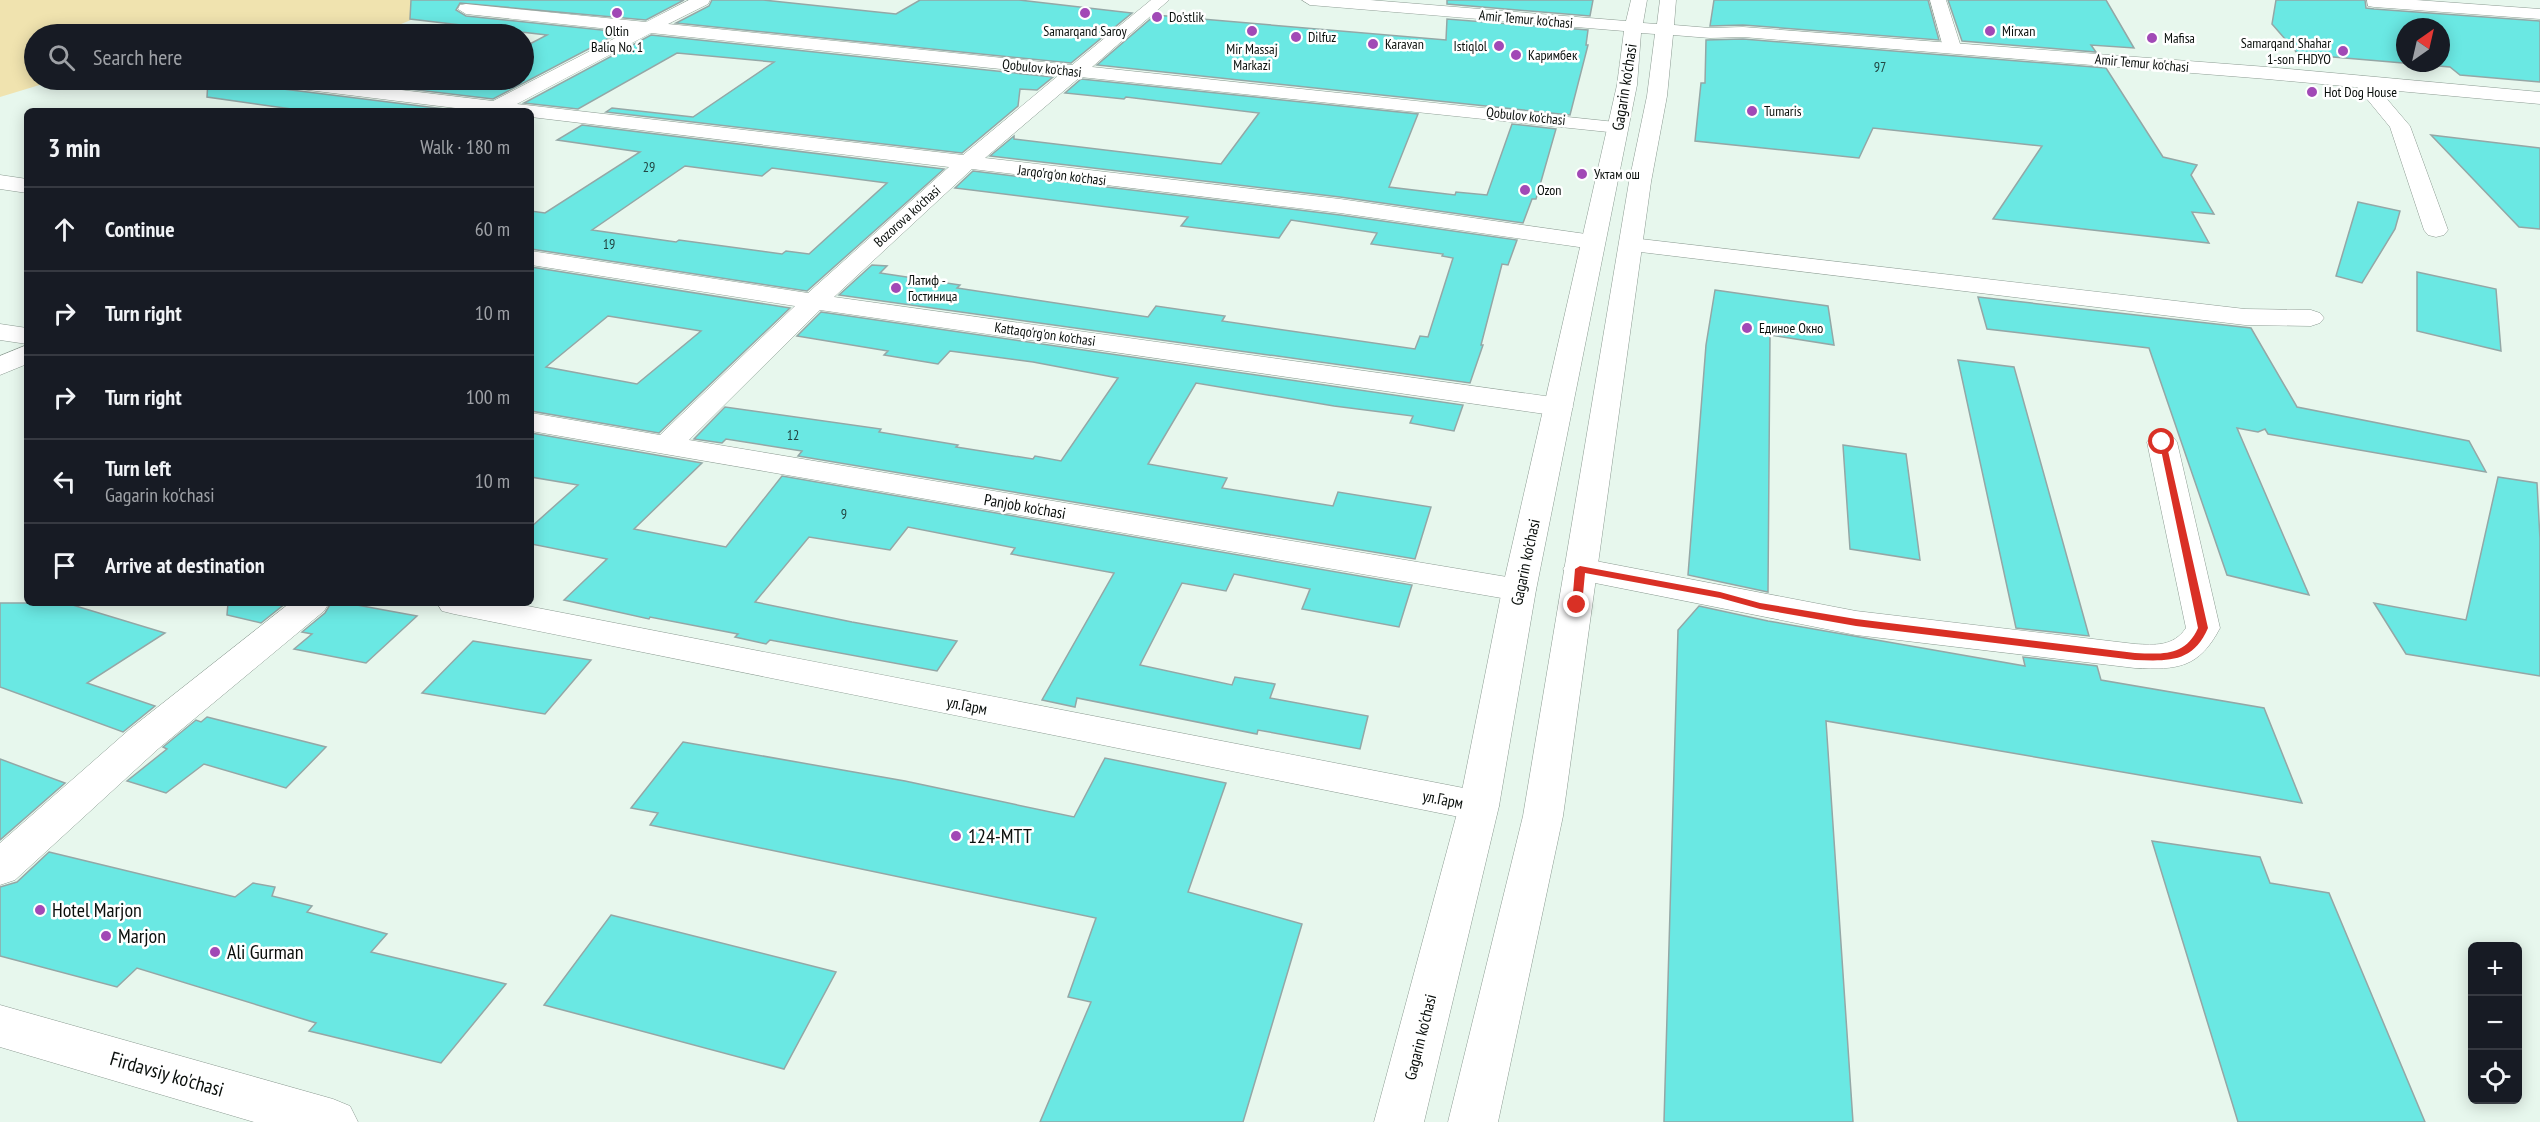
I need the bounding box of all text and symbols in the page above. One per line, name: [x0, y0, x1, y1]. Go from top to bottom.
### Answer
marker: Oltin Baliq No. 1: [610, 6, 624, 20]
marker: Samarqand Saroy: [1078, 6, 1092, 20]
street label: Amir Temur ko'chasi: [1478, 6, 1574, 32]
place label: Do'stlik: [1169, 8, 1204, 26]
marker: Do'stlik: [1150, 10, 1164, 24]
north arrow: [2396, 18, 2450, 72]
place label: Oltin Baliq No. 1: [591, 22, 643, 56]
place label: Samarqand Saroy: [1043, 22, 1128, 40]
place label: Mirxan: [2002, 22, 2035, 40]
search box: [24, 24, 534, 90]
marker: Mir Massaj Markazi: [1245, 24, 1259, 38]
marker: Mirxan: [1983, 24, 1997, 38]
place label: Dilfuz: [1308, 28, 1336, 46]
place label: Mafisa: [2164, 29, 2195, 47]
marker: Dilfuz: [1289, 30, 1303, 44]
marker: Mafisa: [2145, 31, 2159, 45]
place label: Samarqand Shahar 1-son FHDYO: [2241, 34, 2331, 68]
place label: Karavan: [1385, 35, 1424, 53]
marker: Karavan: [1366, 37, 1380, 51]
place label: Istiqlol: [1453, 37, 1488, 55]
marker: Istiqlol: [1492, 39, 1506, 53]
place label: Mir Massaj Markazi: [1226, 40, 1278, 74]
icon: search: [45, 41, 78, 74]
street label: Gagarin ko'chasi: [1607, 42, 1641, 132]
text: Search here: [93, 43, 182, 71]
marker: Samarqand Shahar 1-son FHDYO: [2336, 44, 2350, 58]
place label: Каримбек: [1528, 46, 1578, 64]
marker: Каримбек: [1509, 48, 1523, 62]
street label: Amir Temur ko'chasi: [2094, 50, 2190, 76]
street label: Qobulov ko'chasi: [1001, 55, 1083, 81]
house number: 97: [1874, 58, 1886, 76]
place label: Hot Dog House: [2324, 83, 2397, 101]
marker: Hot Dog House: [2305, 85, 2319, 99]
place label: Tumaris: [1764, 102, 1802, 120]
street label: Qobulov ko'chasi: [1485, 103, 1567, 129]
marker: Tumaris: [1745, 104, 1759, 118]
text: 3 min: [48, 131, 101, 164]
text: Walk · 180 m: [420, 134, 510, 160]
house number: 29: [643, 158, 655, 176]
street label: Jarqo'rg'on ko'chasi: [1016, 161, 1107, 189]
place label: Уктам ош: [1594, 165, 1640, 183]
marker: Уктам ош: [1575, 167, 1589, 181]
street label: Bozorova ko'chasi: [870, 181, 944, 251]
place label: Ozon: [1537, 181, 1562, 199]
marker: Ozon: [1518, 183, 1532, 197]
icon: ahead: [48, 213, 81, 246]
text: Continue: [105, 215, 175, 243]
text: 60 m: [475, 216, 510, 242]
house number: 19: [603, 235, 615, 253]
place label: Латиф - Гостиница: [907, 271, 957, 305]
marker: Латиф - Гостиница: [889, 281, 903, 295]
icon: right: [48, 297, 81, 330]
text: Turn right: [105, 299, 182, 327]
text: 10 m: [475, 300, 510, 326]
street label: Kattaqo'rg'on ko'chasi: [993, 318, 1097, 350]
place label: Единое Окно: [1759, 319, 1823, 337]
marker: Единое Окно: [1740, 321, 1754, 335]
icon: right: [48, 381, 81, 414]
text: Turn right: [105, 383, 182, 411]
text: 100 m: [466, 384, 510, 410]
house number: 12: [787, 426, 799, 444]
route start: [2148, 428, 2174, 454]
text: Turn left: [105, 454, 171, 482]
icon: left: [48, 465, 81, 498]
text: 10 m: [475, 468, 510, 494]
text: Gagarin ko'chasi: [105, 482, 215, 508]
street label: Panjob ko'chasi: [983, 489, 1067, 523]
house number: 9: [841, 505, 847, 523]
street label: Gagarin ko'chasi: [1506, 517, 1544, 607]
icon: arrive: [48, 549, 81, 582]
text: Arrive at destination: [105, 551, 265, 579]
route end: [1563, 591, 1589, 617]
street label: ул.Гарм: [945, 691, 989, 719]
street label: ул.Гарм: [1421, 785, 1465, 813]
place label: 124-MTT: [968, 823, 1032, 849]
marker: 124-MTT: [949, 829, 963, 843]
place label: Hotel Marjon: [52, 897, 142, 923]
marker: Hotel Marjon: [33, 903, 47, 917]
place label: Marjon: [118, 923, 166, 949]
marker: Marjon: [99, 929, 113, 943]
place label: Ali Gurman: [227, 939, 304, 965]
map controls: [2468, 942, 2522, 1104]
button: +: [2468, 942, 2522, 996]
marker: Ali Gurman: [208, 945, 222, 959]
street label: Gagarin ko'chasi: [1400, 992, 1440, 1082]
button: −: [2468, 996, 2522, 1050]
street label: Firdavsiy ko'chasi: [107, 1045, 227, 1103]
button: locate: [2468, 1050, 2522, 1104]

